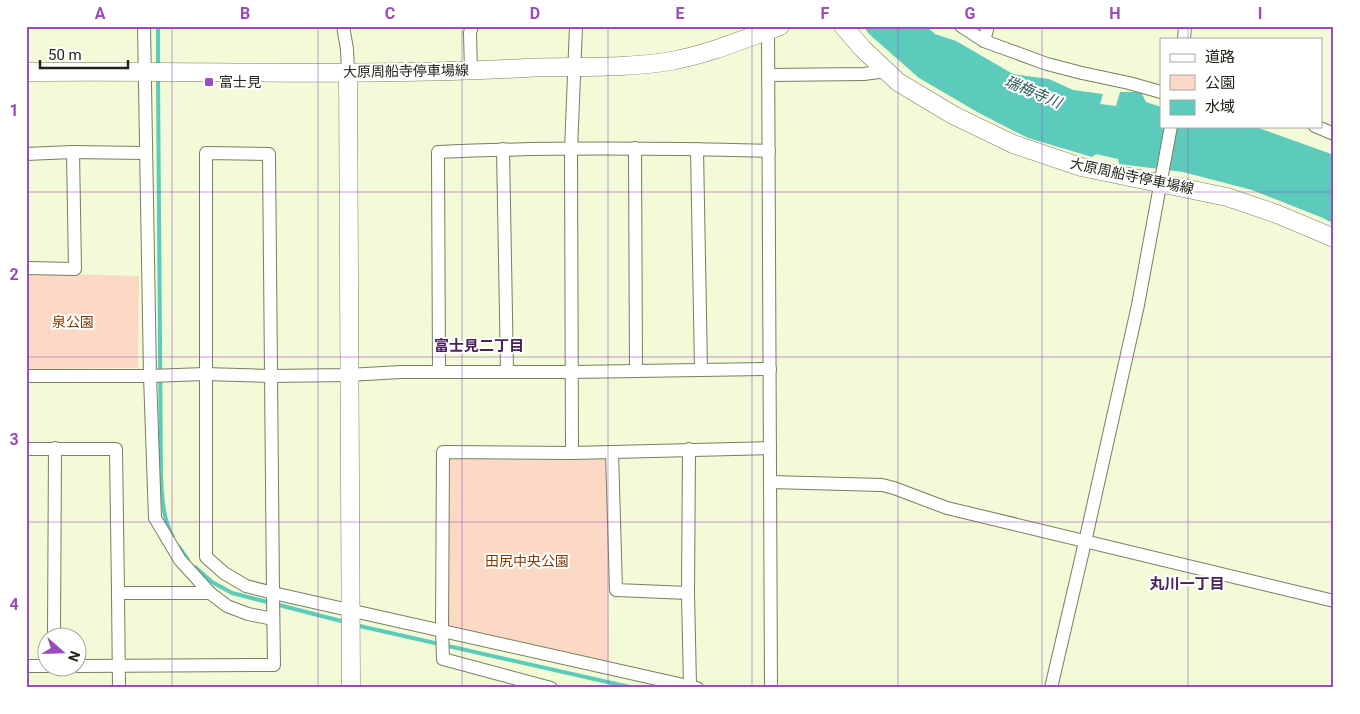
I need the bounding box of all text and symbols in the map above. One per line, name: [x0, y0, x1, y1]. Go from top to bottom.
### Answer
text: A: [95, 4, 106, 23]
text: B: [240, 4, 250, 23]
text: C: [385, 4, 395, 23]
text: D: [530, 4, 540, 23]
text: E: [676, 4, 685, 23]
text: F: [821, 4, 830, 23]
text: G: [965, 4, 976, 23]
text: H: [1109, 4, 1121, 23]
text: I: [1258, 4, 1262, 23]
scale bar: [40, 38, 128, 70]
legend: [1160, 38, 1322, 128]
text: 50 m: [48, 46, 82, 64]
text: 道路: [1205, 48, 1235, 66]
street label: 大原周船寺停車場線: [343, 62, 469, 80]
water label: 瑞梅寺川: [1002, 72, 1066, 113]
place label: 富士見: [219, 74, 261, 90]
text: 公園: [1205, 74, 1235, 92]
marker: 富士見: [203, 76, 215, 88]
text: 水域: [1205, 98, 1235, 116]
text: 1: [9, 101, 19, 120]
street label: 大原周船寺停車場線: [1069, 155, 1195, 197]
text: 2: [9, 265, 19, 284]
park label: 泉公園: [52, 314, 94, 330]
district label: 富士見二丁目: [434, 337, 524, 355]
text: 3: [9, 430, 19, 449]
park label: 田尻中央公園: [485, 553, 569, 569]
district label: 丸川一丁目: [1149, 575, 1225, 593]
text: 4: [9, 595, 19, 614]
north arrow: [38, 626, 88, 676]
text: N: [65, 649, 83, 664]

